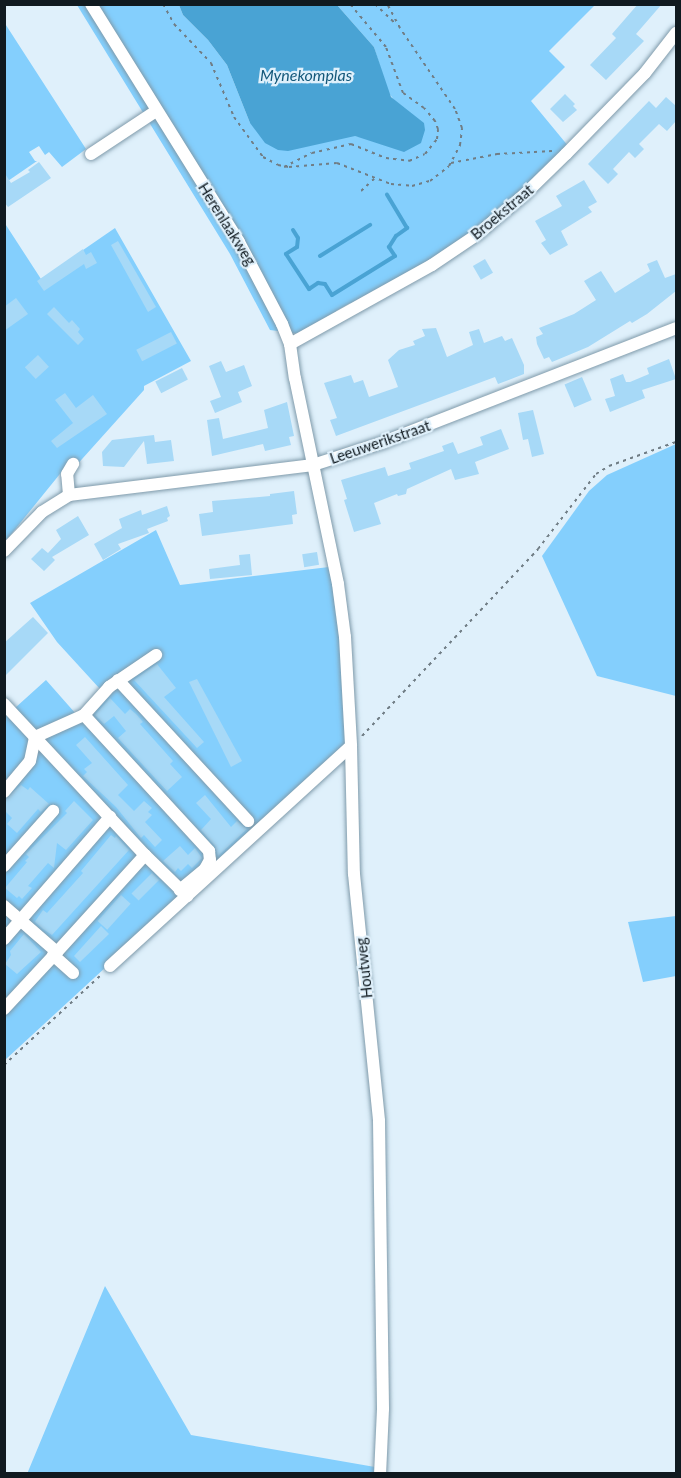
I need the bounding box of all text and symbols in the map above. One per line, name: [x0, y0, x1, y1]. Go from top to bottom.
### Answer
water label: Mynekomplas: [260, 65, 352, 85]
street label: Herenlaakweg: [194, 179, 260, 269]
street label: Broekstraat: [467, 181, 537, 243]
street label: Leeuwerikstraat: [327, 416, 433, 468]
street label: Houtweg: [352, 937, 376, 999]

